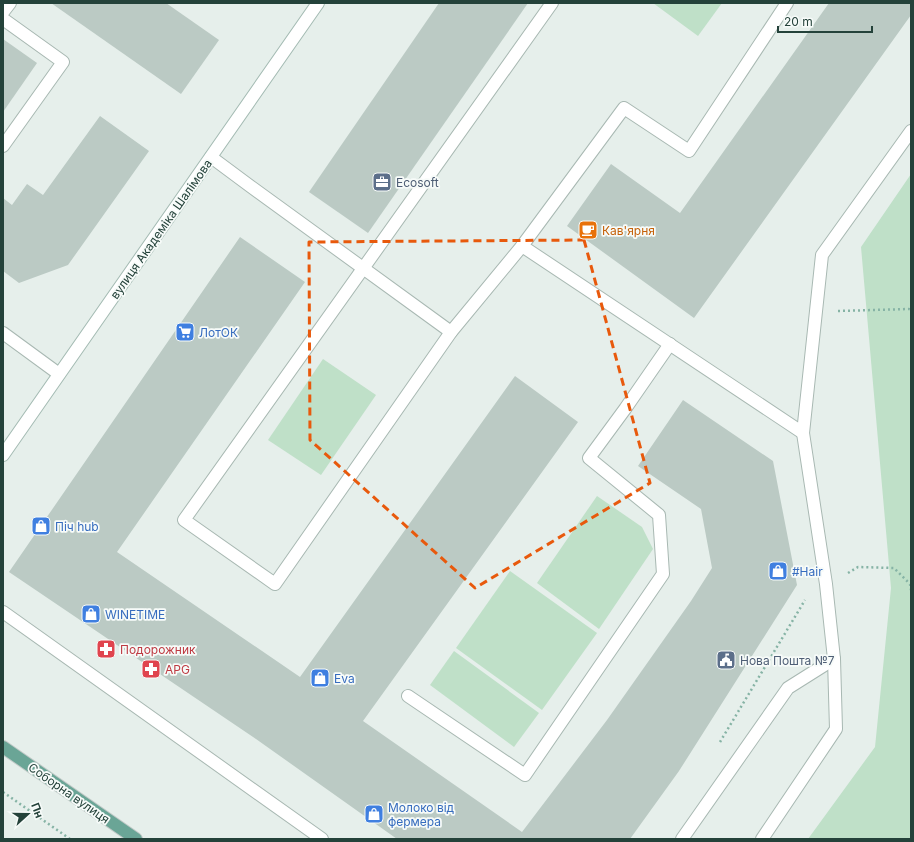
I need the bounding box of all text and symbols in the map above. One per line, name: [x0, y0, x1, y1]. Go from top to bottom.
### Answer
scale bar: [778, 8, 872, 34]
text: 20 m: [784, 14, 813, 29]
street label: вулиця Академіка Шалімова: [107, 156, 215, 302]
office icon: Ecosoft: [371, 171, 393, 193]
place label: Ecosoft: [396, 175, 439, 190]
cafe icon: Кав'ярня: [577, 219, 599, 241]
place label: Кав'ярня: [602, 223, 655, 238]
supermarket icon: ЛотОК: [174, 321, 196, 343]
place label: ЛотОК: [199, 325, 238, 340]
shop icon: Піч hub: [30, 515, 52, 537]
place label: Піч hub: [55, 519, 99, 534]
shop icon: #Hair: [767, 560, 789, 582]
place label: #Hair: [792, 564, 823, 579]
shop icon: WINETIME: [80, 603, 102, 625]
place label: WINETIME: [105, 607, 165, 622]
pharmacy icon: Подорожник: [95, 638, 117, 660]
place label: Подорожник: [120, 642, 196, 657]
public building icon: Нова Пошта №7: [715, 649, 737, 671]
place label: Нова Пошта №7: [740, 653, 835, 668]
pharmacy icon: APG: [140, 658, 162, 680]
place label: APG: [165, 662, 190, 677]
shop icon: Eva: [309, 667, 331, 689]
place label: Eva: [334, 671, 355, 686]
street label: Соборна вулиця: [26, 759, 112, 827]
north arrow: [8, 794, 48, 834]
place label: Молоко від фермера: [388, 800, 455, 829]
text: Пн: [28, 801, 47, 820]
shop icon: Молоко від фермера: [363, 803, 385, 825]

